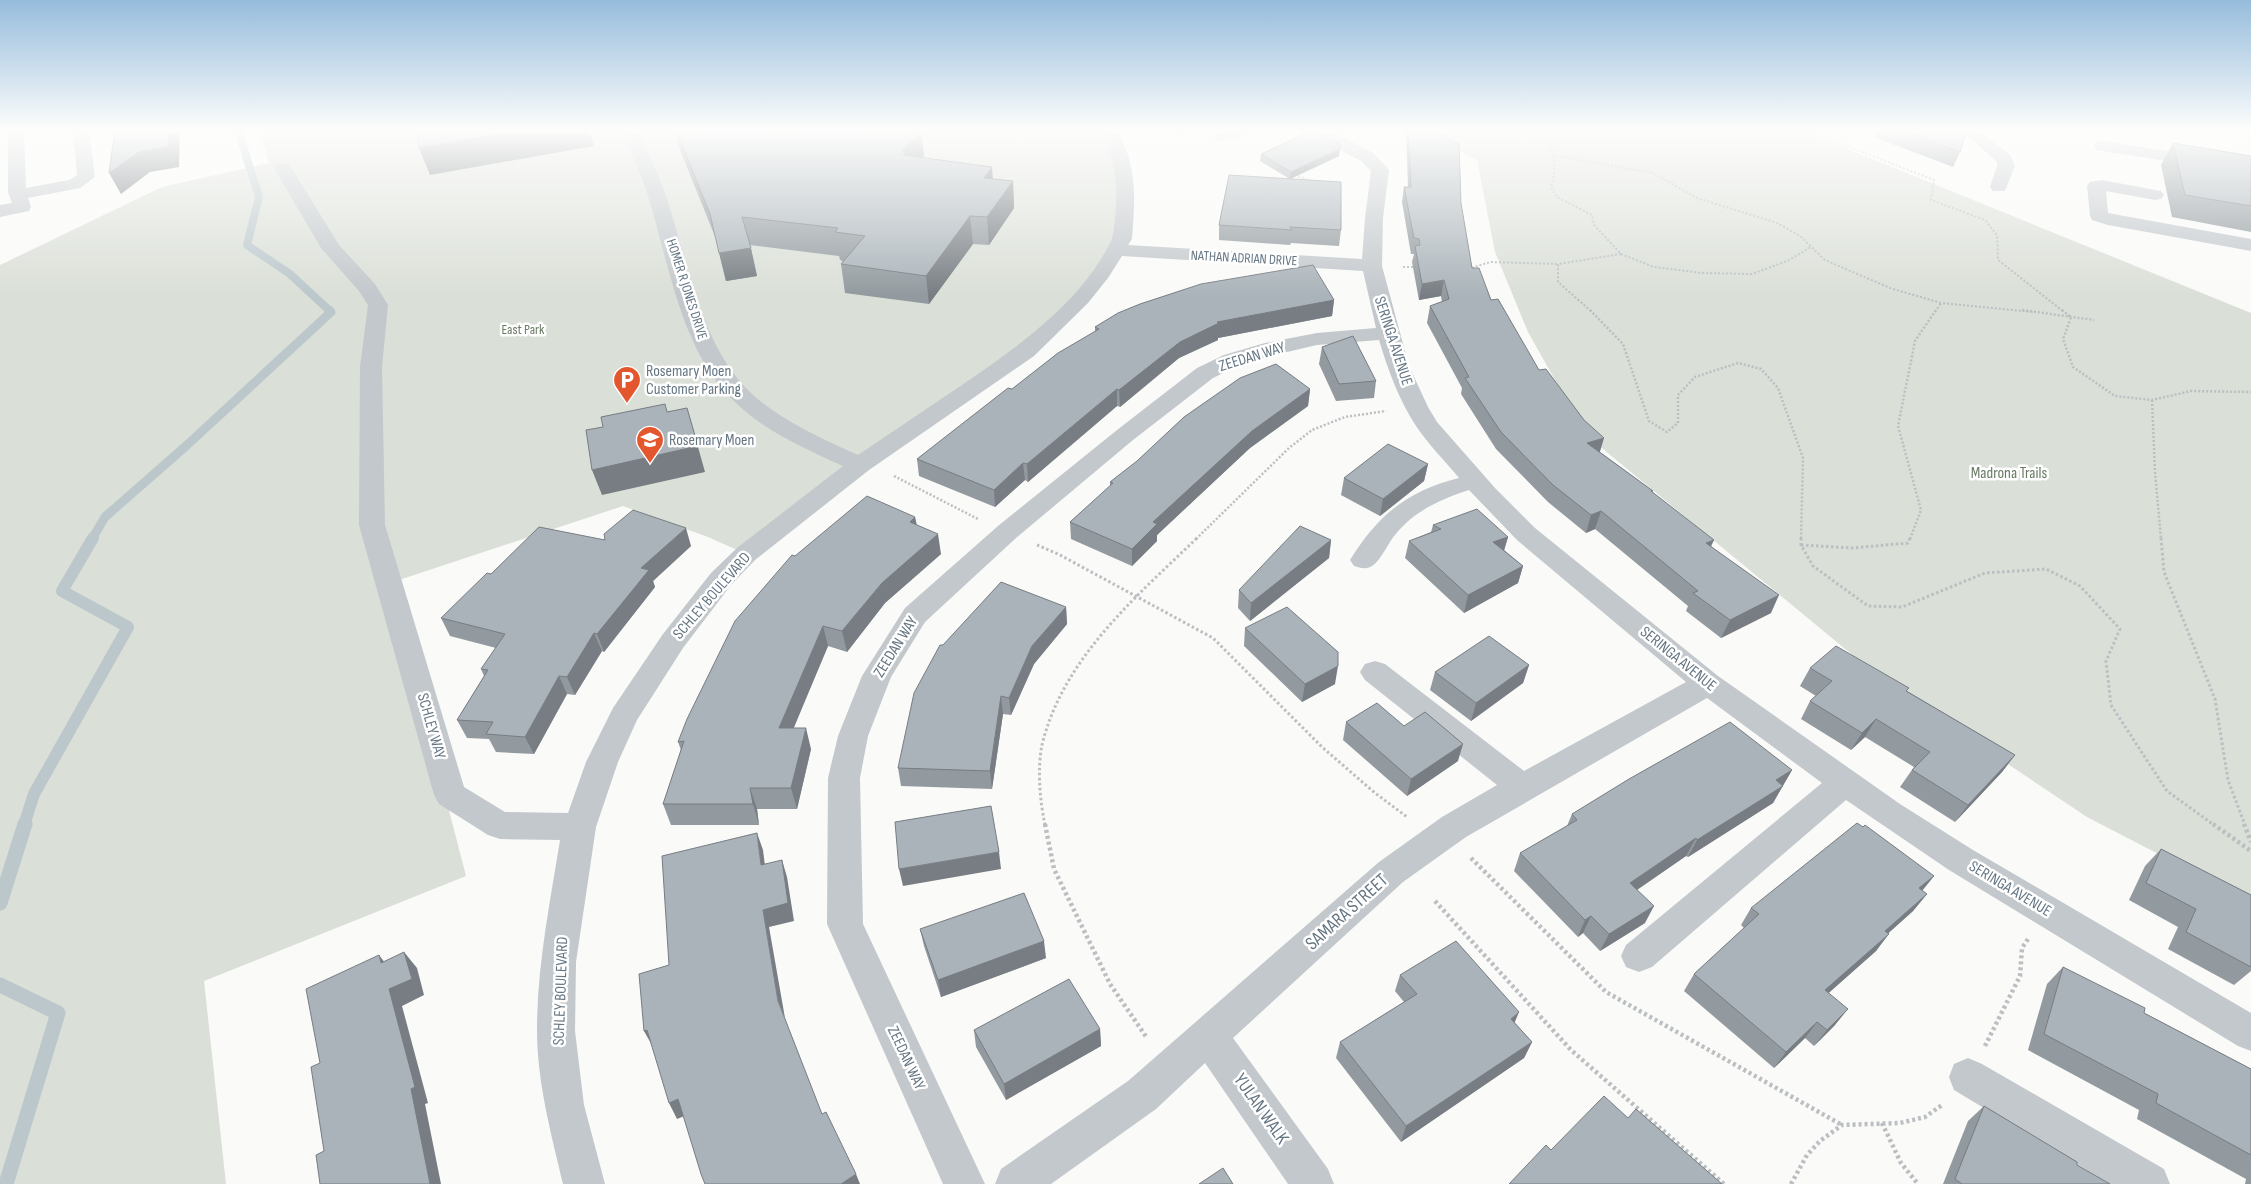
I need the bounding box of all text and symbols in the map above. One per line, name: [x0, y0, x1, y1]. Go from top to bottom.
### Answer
street label: HOMER R JONES DRIVE: [663, 237, 711, 342]
street label: NATHAN ADRIAN DRIVE: [1190, 247, 1298, 269]
street label: SERINGA AVENUE: [1370, 294, 1416, 388]
park label: East Park: [502, 321, 545, 338]
street label: ZEEDAN WAY: [1217, 338, 1288, 376]
place label: Rosemary Moen Customer Parking: [646, 362, 741, 399]
parking icon: Rosemary Moen Customer Parking: [612, 365, 642, 404]
school or university icon: Rosemary Moen: [635, 425, 665, 464]
place label: Rosemary Moen: [669, 431, 754, 450]
park label: Madrona Trails: [1971, 464, 2047, 483]
street label: SCHLEY BOULEVARD: [669, 549, 755, 643]
street label: ZEEDAN WAY: [870, 613, 922, 681]
street label: SERINGA AVENUE: [1636, 623, 1720, 695]
street label: SCHLEY WAY: [413, 691, 449, 761]
street label: SERINGA AVENUE: [1965, 857, 2055, 921]
street label: SAMARA STREET: [1301, 869, 1393, 955]
street label: SCHLEY BOULEVARD: [550, 936, 572, 1046]
street label: ZEEDAN WAY: [883, 1023, 929, 1093]
street label: YULAN WALK: [1228, 1069, 1294, 1149]

